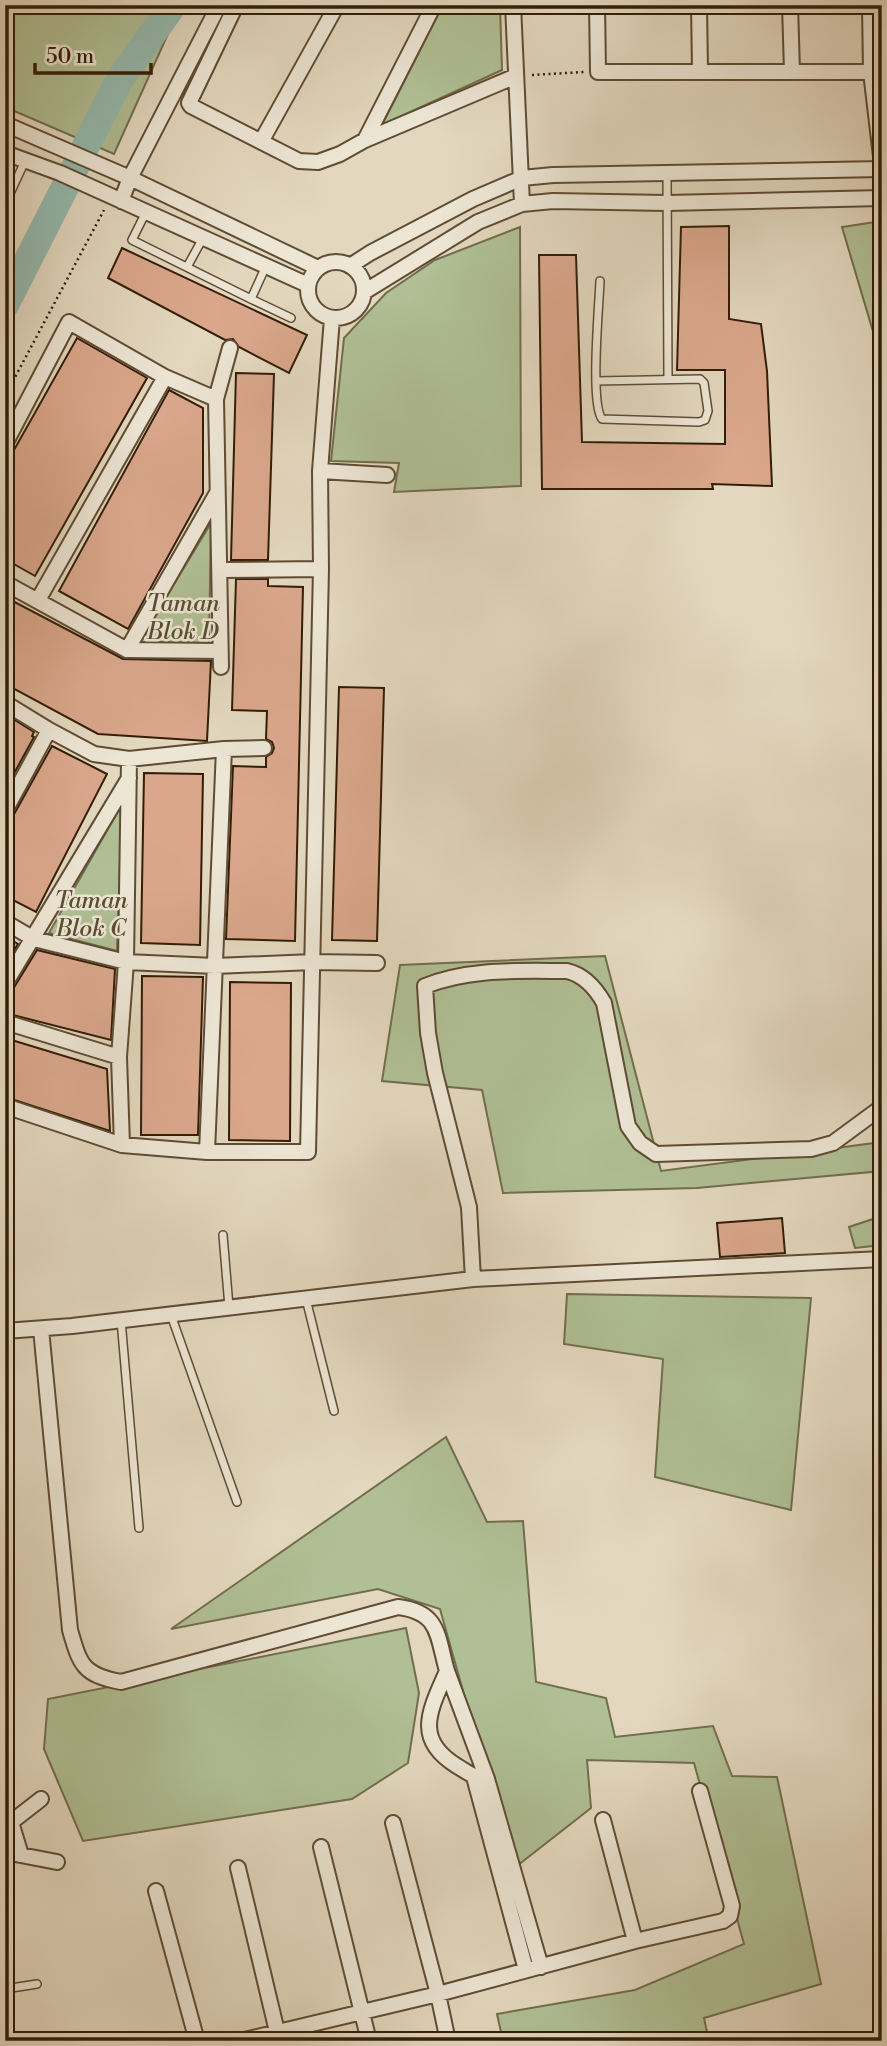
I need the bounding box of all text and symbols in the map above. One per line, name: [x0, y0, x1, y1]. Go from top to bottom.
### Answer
scale bar: [35, 32, 150, 76]
text: 50 m: [46, 44, 94, 70]
park label: Taman Blok D: [146, 589, 220, 647]
park label: Taman Blok C: [54, 886, 128, 944]

